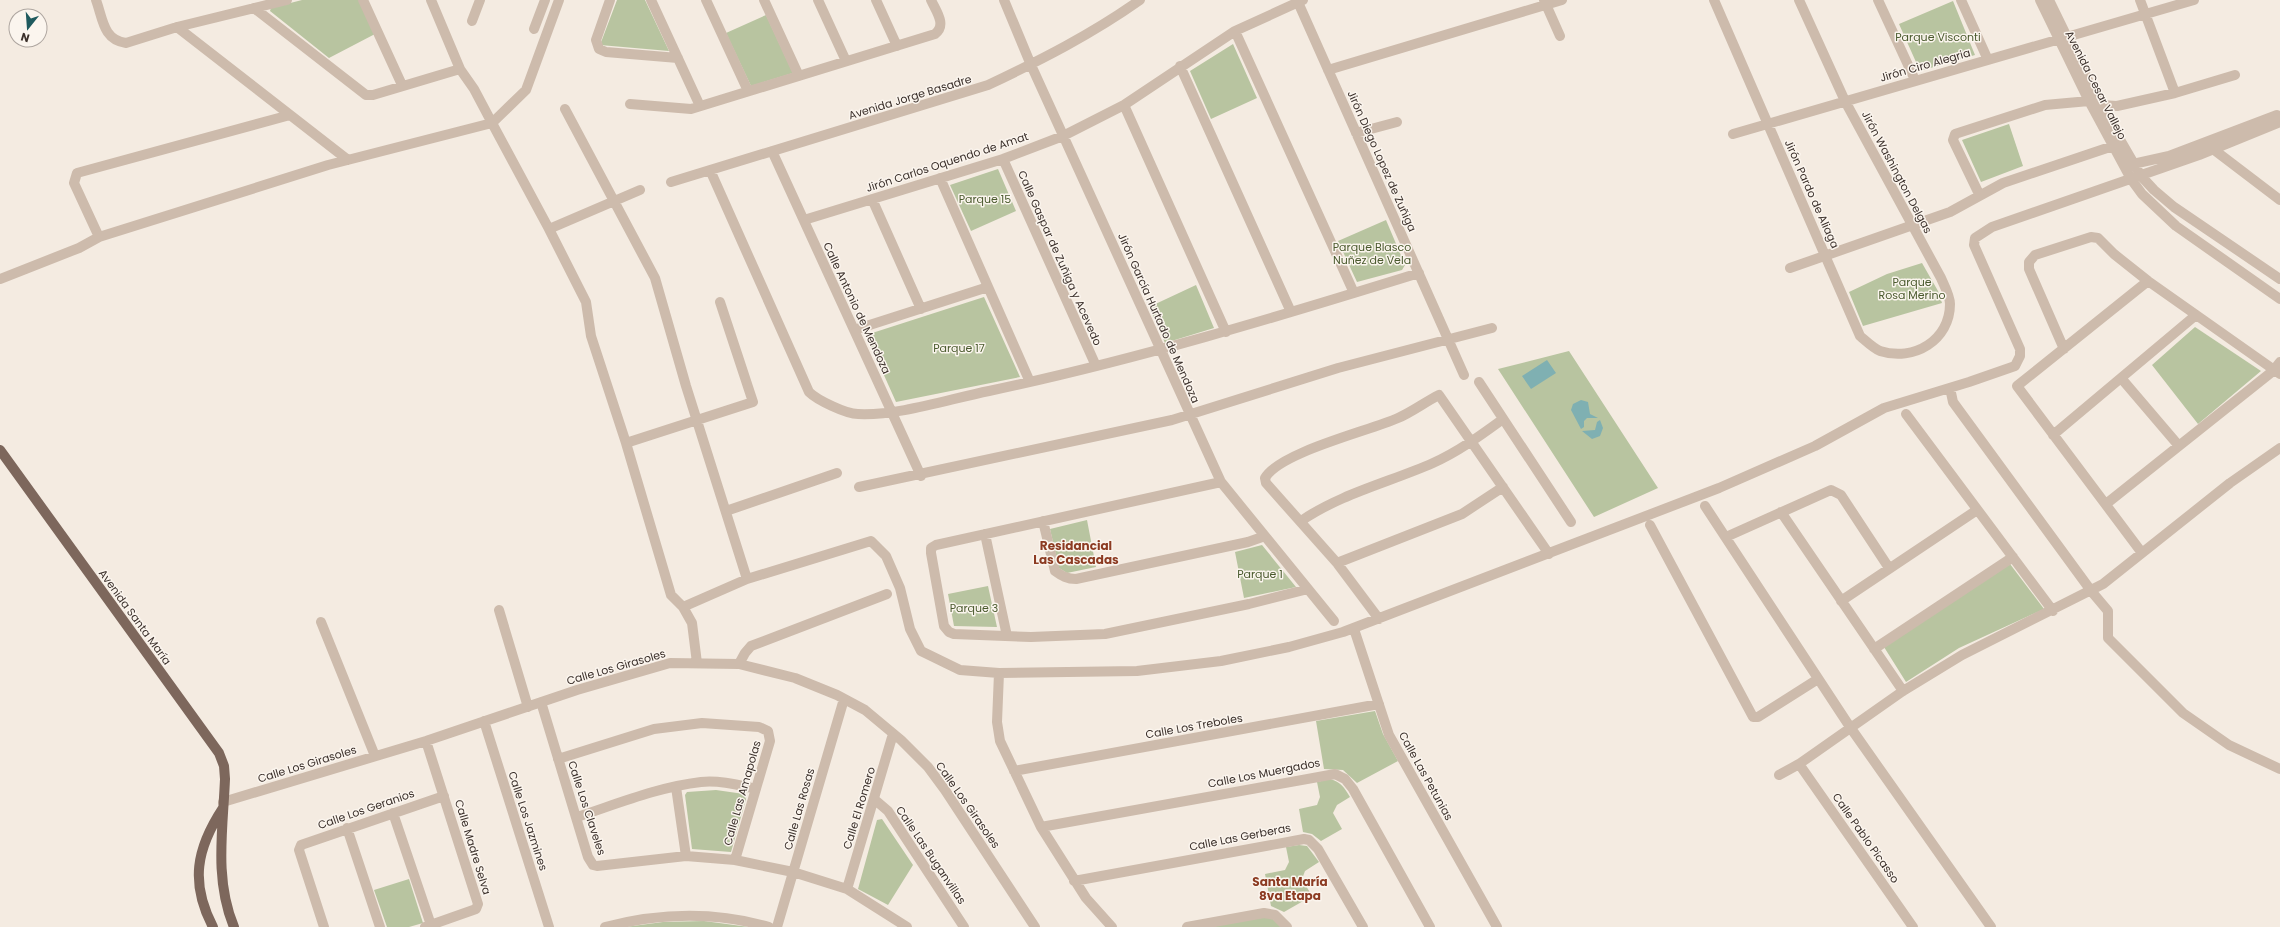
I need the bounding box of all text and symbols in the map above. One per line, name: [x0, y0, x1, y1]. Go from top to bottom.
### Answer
north arrow: [8, 8, 48, 48]
street label: Avenida Cesar Vallejo: [2062, 28, 2130, 142]
text: N: [19, 29, 31, 46]
park label: Parque Visconti: [1895, 29, 1981, 45]
street label: Jirón Ciro Alegria: [1878, 44, 1972, 86]
street label: Avenida Jorge Basadre: [847, 71, 974, 123]
street label: Jirón Diego Lopez de Zuñiga: [1344, 88, 1420, 234]
street label: Jirón Washington Delgas: [1858, 108, 1936, 236]
street label: Jirón Carlos Oquendo de Amat: [864, 128, 1030, 196]
street label: Jirón Pardo de Aliaga: [1781, 137, 1843, 251]
street label: Calle Gaspar de Zuñiga y Acevedo: [1014, 168, 1106, 348]
park label: Parque 15: [959, 191, 1011, 207]
street label: Jirón García Hurtado de Mendoza: [1114, 230, 1204, 406]
street label: Calle Antonio de Mendoza: [819, 239, 895, 377]
park label: Parque Blasco Nuñez de Vela: [1333, 239, 1411, 268]
park label: Parque Rosa Merino: [1878, 274, 1946, 303]
park label: Parque 17: [933, 340, 985, 356]
district label: Residancial Las Cascadas: [1033, 537, 1119, 568]
street label: Avenida Santa María: [95, 566, 175, 668]
park label: Parque 1: [1237, 566, 1283, 582]
park label: Parque 3: [950, 600, 998, 616]
street label: Calle Los Girasoles: [565, 645, 668, 689]
street label: Calle Los Treboles: [1144, 710, 1244, 742]
street label: Calle Las Petunias: [1395, 729, 1457, 823]
street label: Calle Las Amapolas: [719, 738, 765, 847]
street label: Calle Los Girasoles: [256, 741, 359, 787]
street label: Calle Los Muergados: [1206, 754, 1322, 792]
street label: Calle Los Girasoles: [932, 758, 1004, 852]
street label: Calle Los Claveles: [564, 759, 610, 858]
street label: Calle El Romero: [839, 765, 879, 851]
street label: Calle Las Rosas: [780, 766, 818, 852]
street label: Calle Los Jazmines: [504, 769, 552, 873]
street label: Calle Los Geranios: [316, 785, 417, 833]
street label: Calle Pablo Picasso: [1829, 790, 1903, 886]
street label: Calle Madre Selva: [451, 797, 495, 897]
street label: Calle Las Buganvillas: [892, 803, 970, 907]
street label: Calle Las Gerberas: [1188, 819, 1292, 855]
district label: Santa María 8va Etapa: [1252, 873, 1328, 904]

